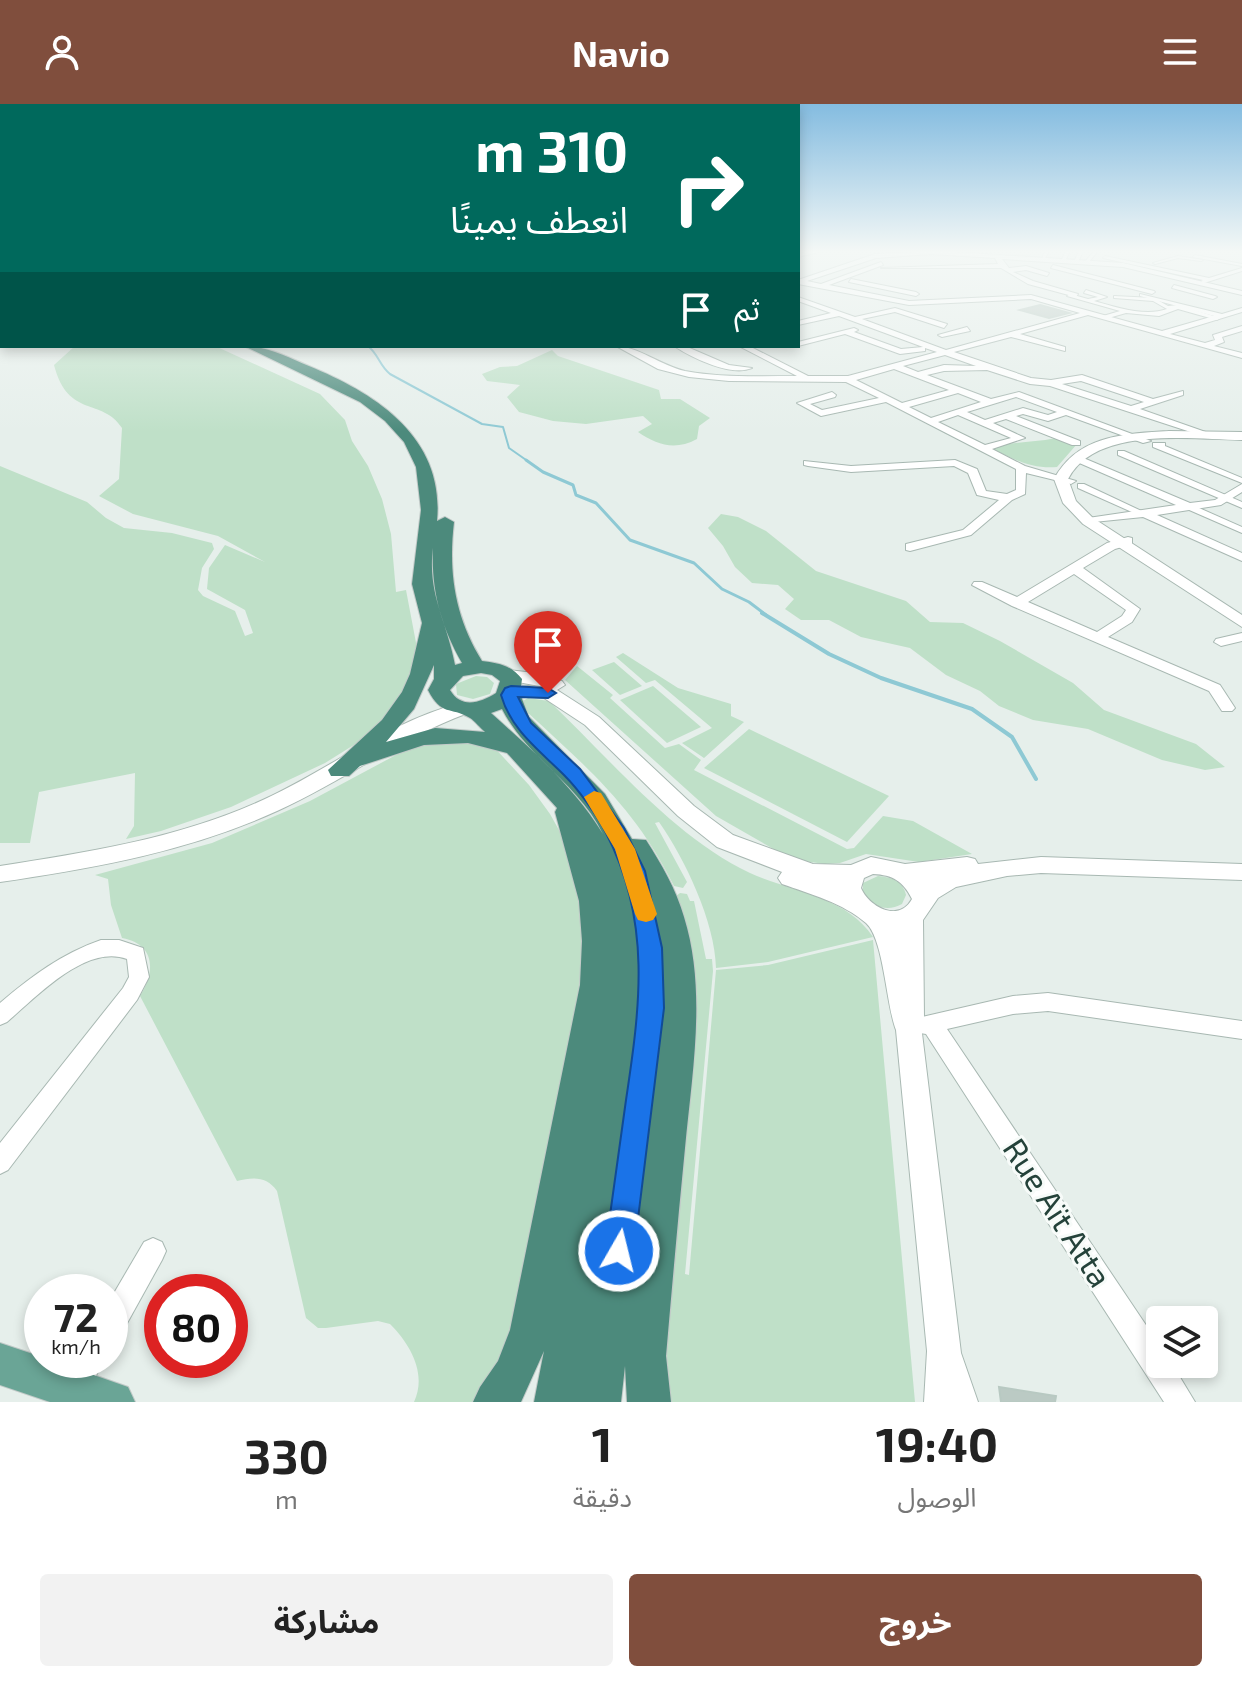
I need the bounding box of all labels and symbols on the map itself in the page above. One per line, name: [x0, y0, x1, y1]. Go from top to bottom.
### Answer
pin: [514, 611, 582, 693]
street label: Rue Aït Atta: [997, 1130, 1121, 1293]
position arrow: [577, 1209, 661, 1293]
speed limit sign: 80: [144, 1274, 248, 1378]

